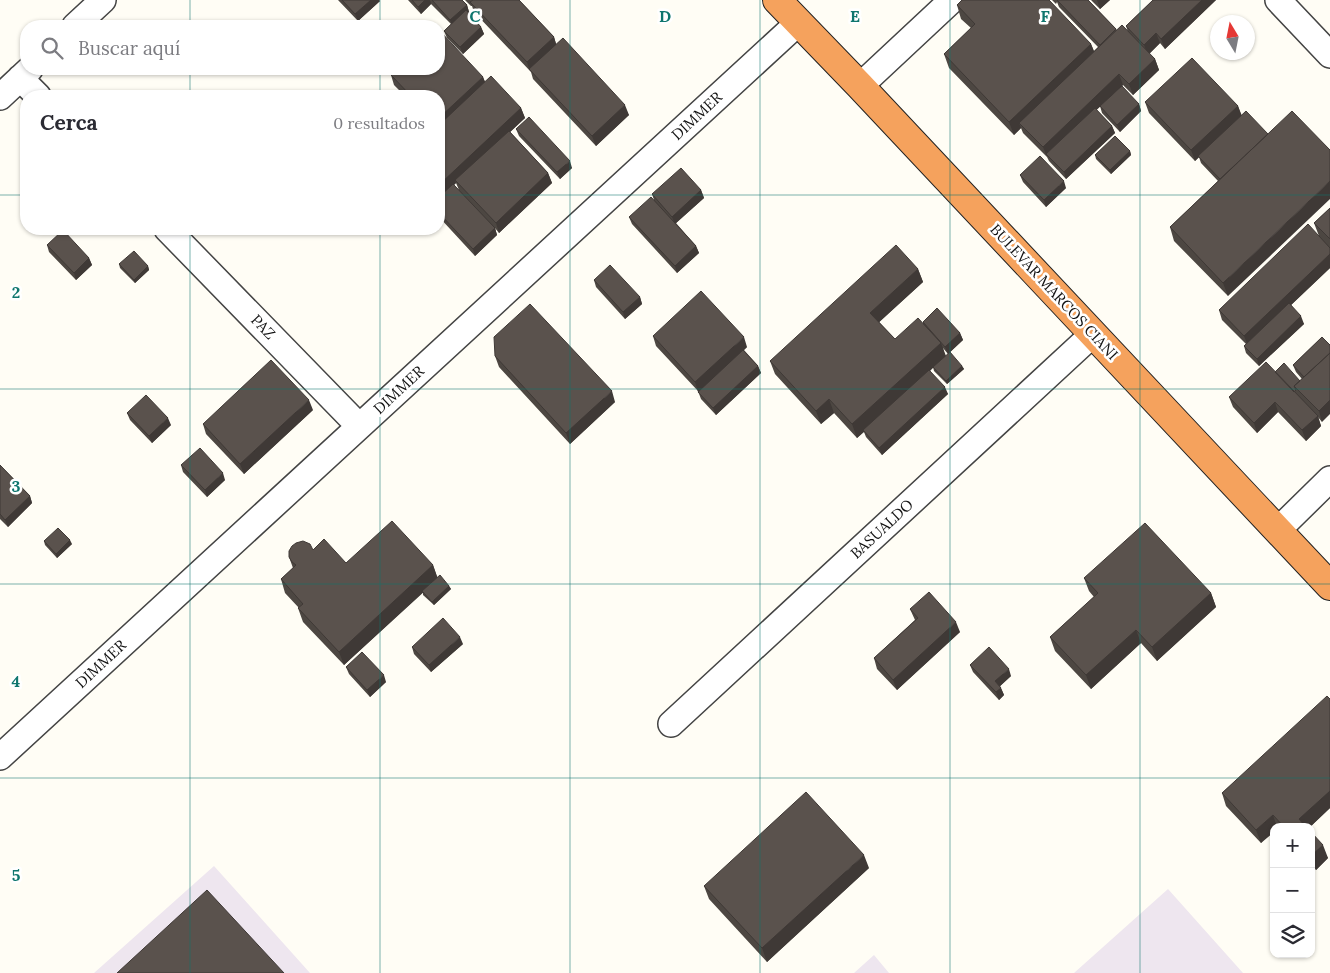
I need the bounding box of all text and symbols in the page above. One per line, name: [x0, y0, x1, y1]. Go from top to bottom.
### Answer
text: C: [469, 6, 481, 26]
text: D: [659, 6, 671, 26]
text: E: [850, 6, 860, 26]
text: F: [1040, 6, 1050, 26]
north arrow: [1210, 15, 1255, 60]
search box: [20, 20, 445, 75]
icon: search: [38, 34, 66, 62]
text: Buscar aquí: [78, 36, 180, 60]
street label: DIMMER: [667, 87, 726, 144]
text: Cerca: [40, 109, 98, 136]
text: 0 resultados: [333, 113, 425, 133]
street label: BULEVAR MARCOS CIANI: [986, 220, 1122, 364]
text: 2: [12, 282, 20, 302]
street label: PAZ: [247, 310, 280, 343]
street label: DIMMER: [369, 361, 428, 418]
text: 3: [12, 476, 21, 496]
street label: BASUALDO: [846, 495, 917, 562]
street label: DIMMER: [71, 635, 130, 692]
text: 4: [12, 671, 21, 691]
map controls: [1270, 823, 1315, 958]
button: +: [1270, 823, 1315, 868]
text: 5: [12, 865, 21, 885]
button: −: [1270, 868, 1315, 913]
button: layers: [1270, 913, 1315, 958]

